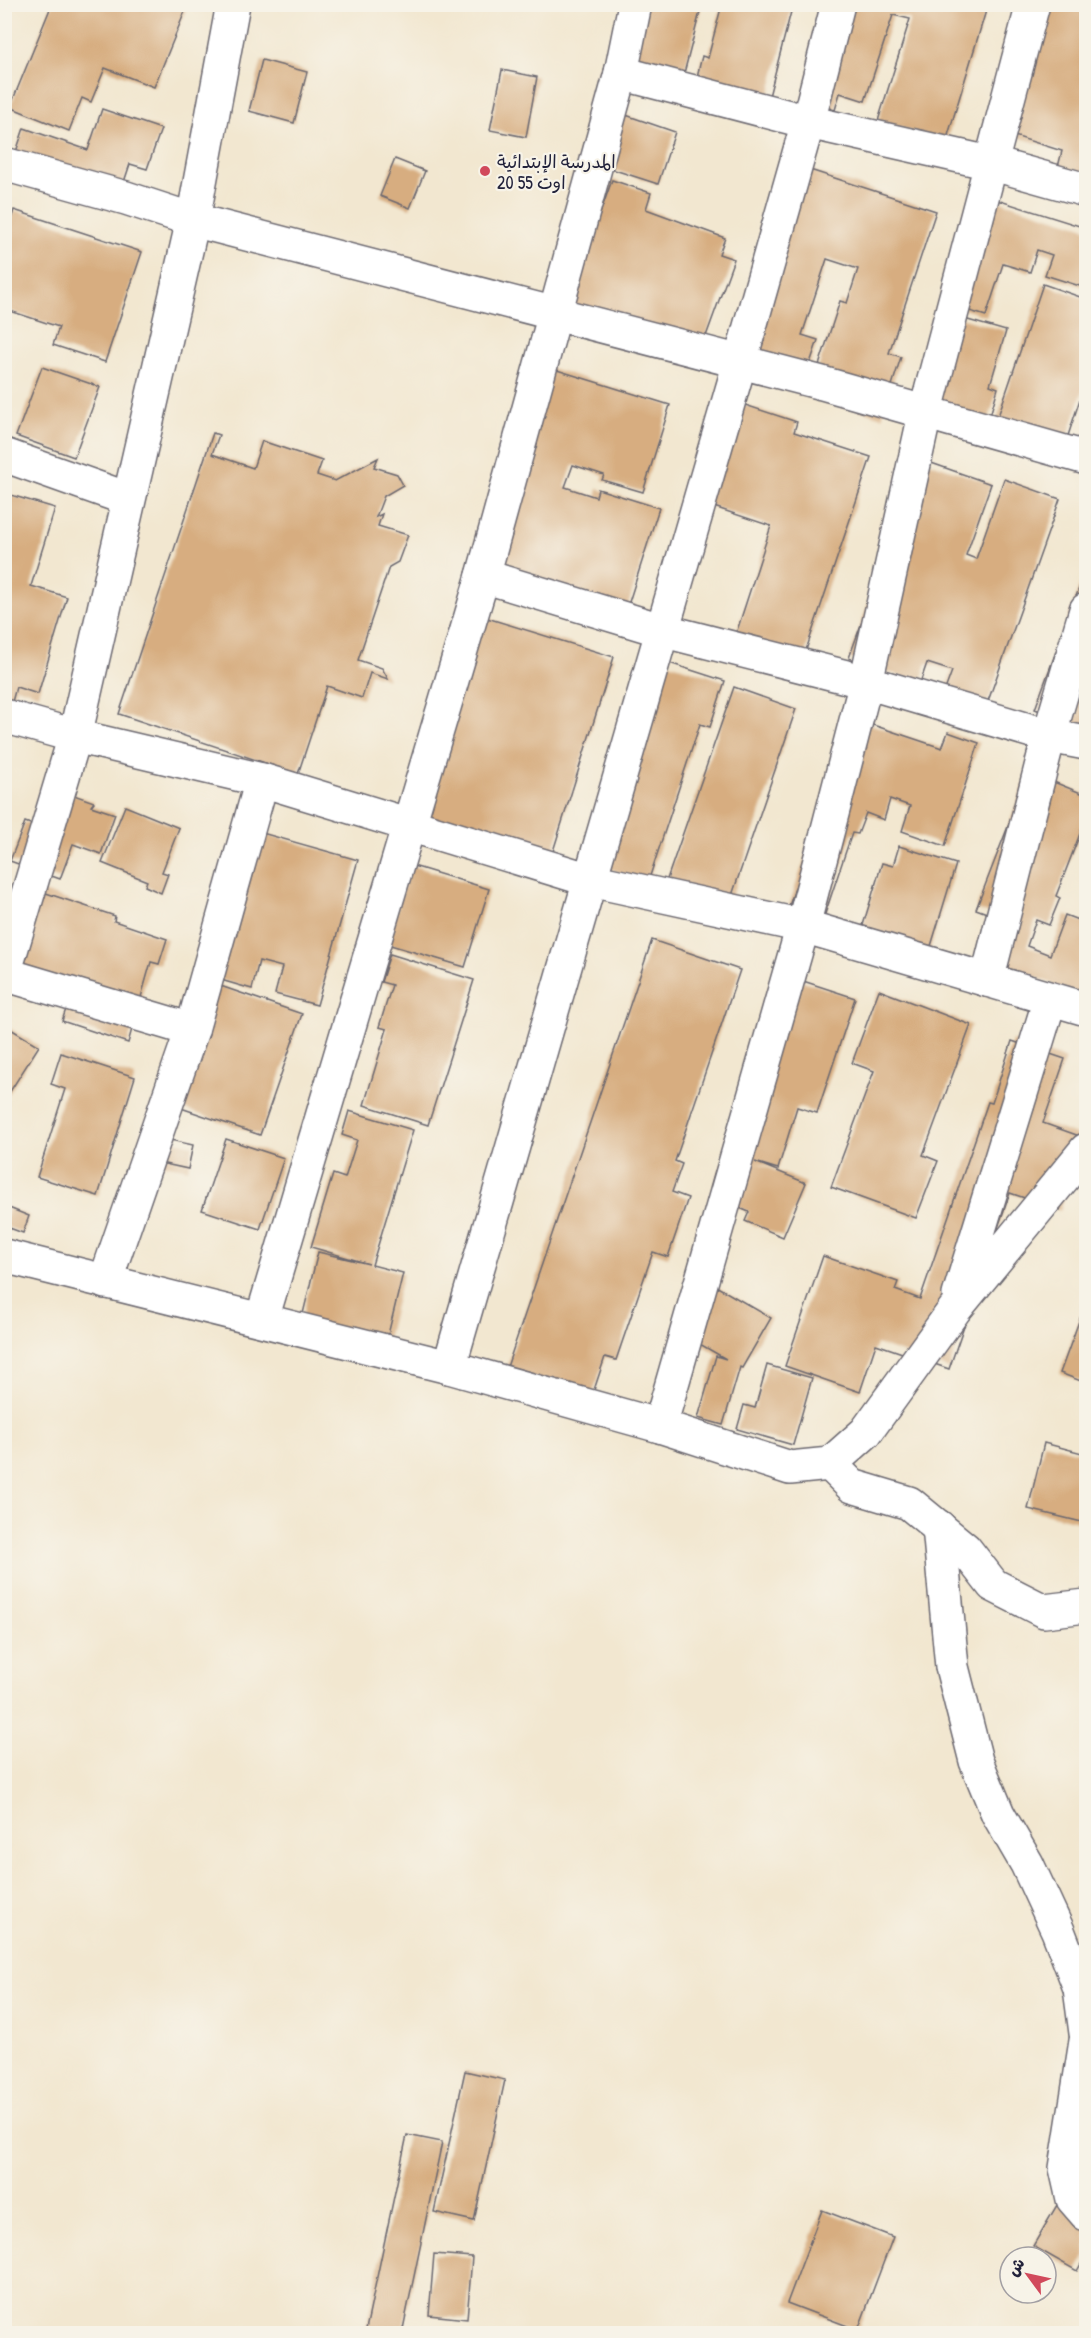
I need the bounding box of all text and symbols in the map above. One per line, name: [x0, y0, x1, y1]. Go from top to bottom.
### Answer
place label: المدرسة الإبتدائية 20 اوت 55: [497, 149, 616, 195]
marker: المدرسة الإبتدائية 20 اوت 55: [478, 164, 492, 178]
north arrow: [998, 2245, 1058, 2305]
text: ش: [1001, 2253, 1029, 2280]

